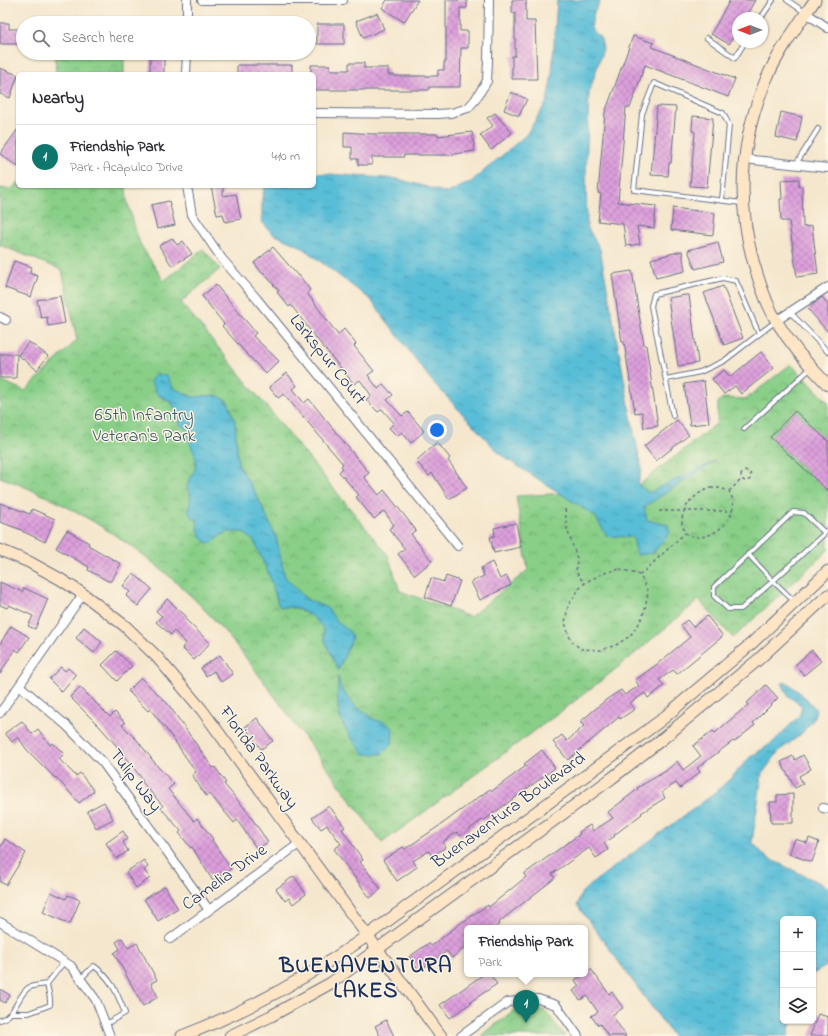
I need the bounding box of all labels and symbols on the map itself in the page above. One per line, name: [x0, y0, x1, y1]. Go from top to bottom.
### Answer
north arrow: [732, 12, 768, 48]
street label: Larkspur Court: [282, 309, 372, 411]
park label: 65th Infantry Veteran's Park: [92, 403, 196, 450]
your location: [427, 420, 447, 440]
street label: Florida Parkway: [211, 700, 304, 815]
street label: Tulip Way: [102, 744, 168, 818]
street label: Buenaventura Boulevard: [426, 746, 591, 876]
street label: Camelia Drive: [177, 838, 274, 918]
district label: BUENAVENTURA LAKES: [278, 951, 453, 1008]
pin: 1: [513, 990, 539, 1023]

